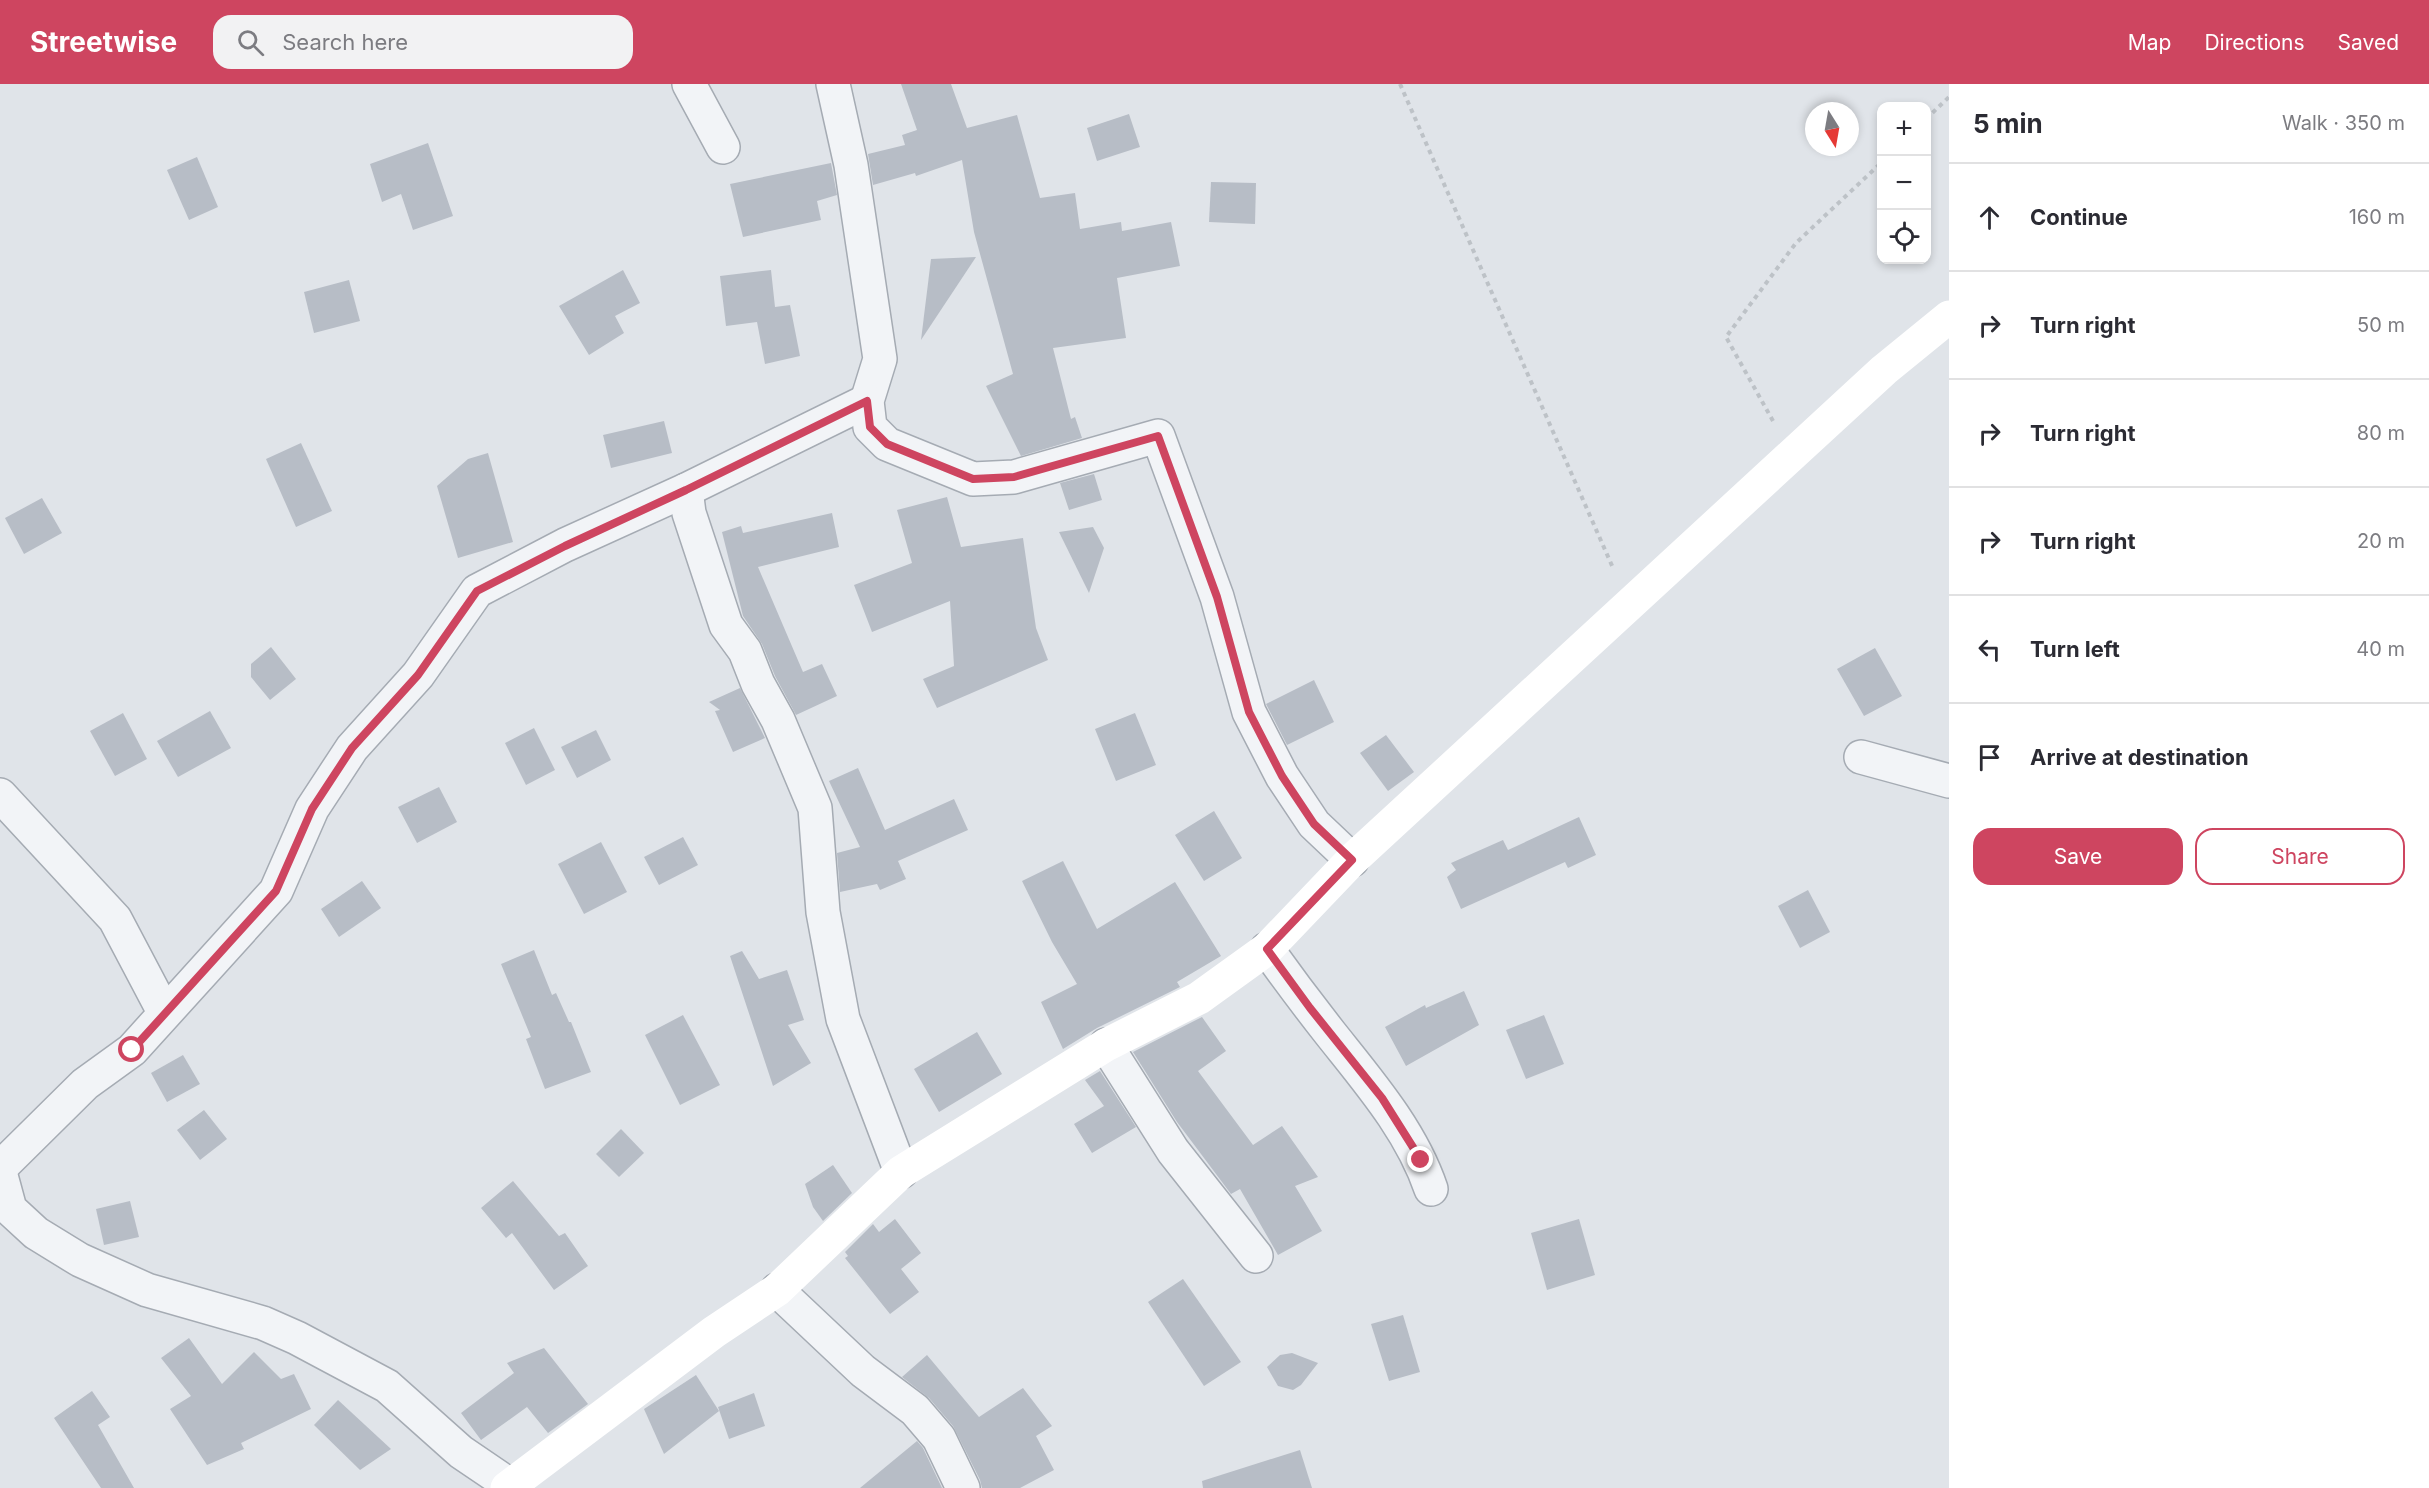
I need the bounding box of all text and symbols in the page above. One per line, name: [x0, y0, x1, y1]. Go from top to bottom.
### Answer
search box: [213, 15, 633, 69]
text: Streetwise: [30, 25, 177, 59]
icon: search: [234, 26, 267, 59]
text: Search here: [282, 29, 408, 55]
text: Map: [2128, 30, 2171, 55]
text: Directions: [2204, 30, 2305, 55]
text: Saved: [2338, 30, 2399, 55]
north arrow: [1805, 102, 1859, 156]
map controls: [1877, 102, 1931, 264]
button: +: [1877, 102, 1931, 156]
text: 5 min: [1973, 108, 2043, 139]
text: Walk · 350 m: [2282, 111, 2405, 135]
button: −: [1877, 156, 1931, 210]
icon: ahead: [1973, 201, 2006, 234]
text: Continue: [2030, 204, 2128, 230]
text: 160 m: [2349, 205, 2405, 229]
button: locate: [1877, 210, 1931, 264]
icon: right: [1973, 309, 2006, 342]
text: Turn right: [2030, 312, 2136, 338]
text: 50 m: [2357, 313, 2405, 337]
icon: right: [1973, 417, 2006, 450]
text: Turn right: [2030, 420, 2136, 446]
text: 80 m: [2357, 421, 2405, 445]
icon: right: [1973, 525, 2006, 558]
text: Turn right: [2030, 528, 2136, 554]
text: 20 m: [2357, 529, 2405, 553]
icon: left: [1973, 633, 2006, 666]
text: Turn left: [2030, 636, 2120, 662]
text: 40 m: [2356, 637, 2405, 661]
icon: arrive: [1973, 741, 2006, 774]
text: Arrive at destination: [2030, 744, 2249, 770]
button: Save: [1973, 828, 2183, 885]
button: Share: [2195, 828, 2405, 885]
route start: [118, 1036, 144, 1062]
route end: [1407, 1146, 1433, 1172]

